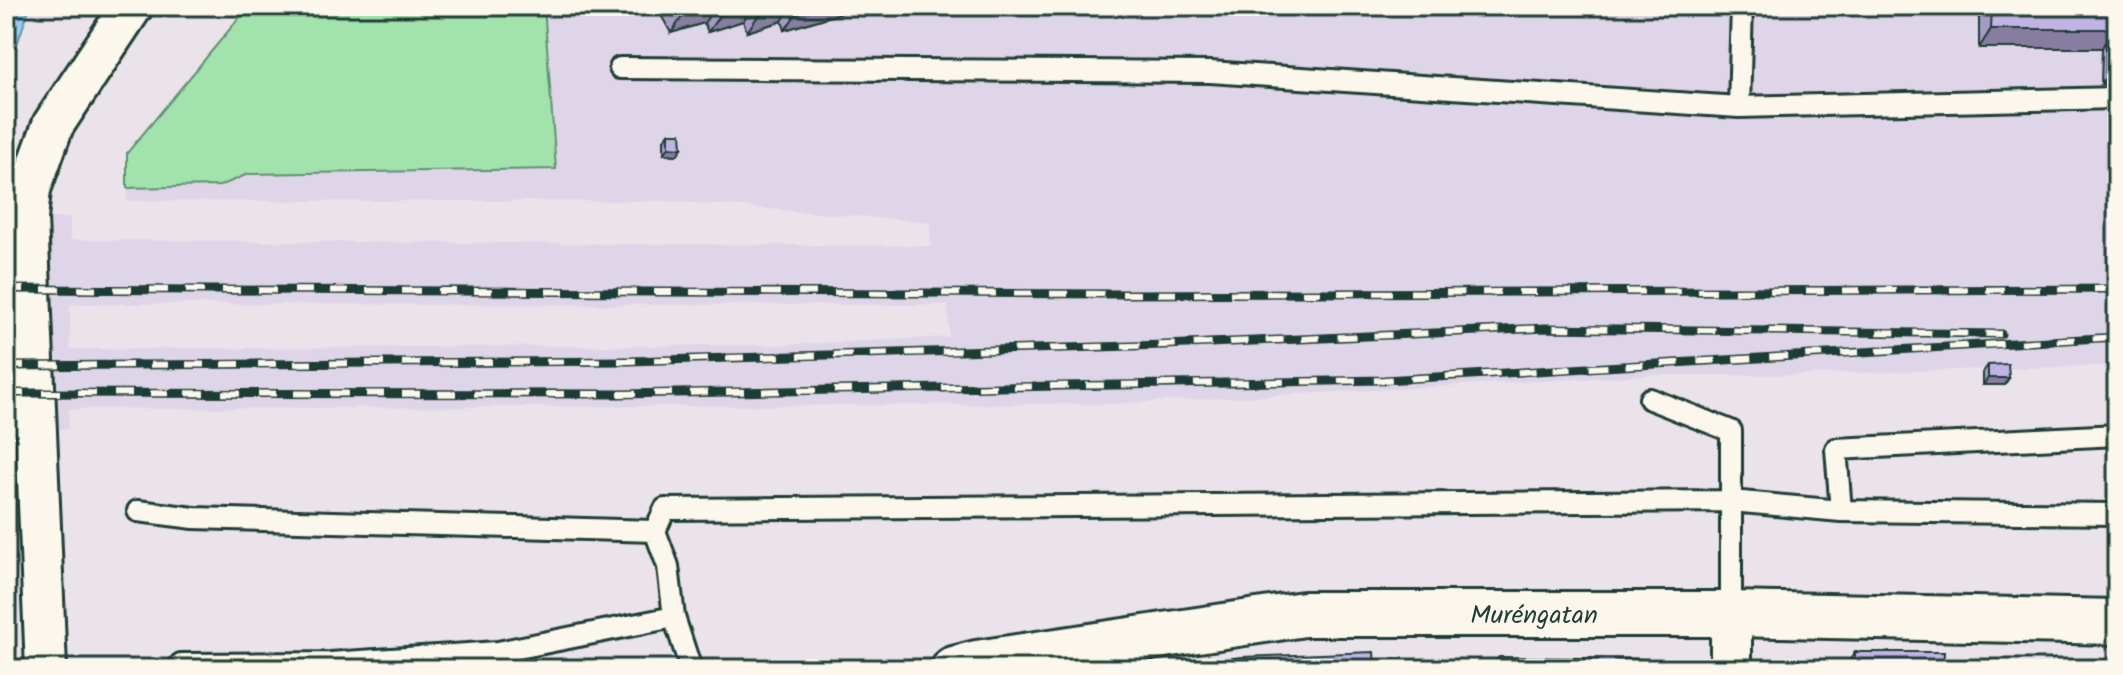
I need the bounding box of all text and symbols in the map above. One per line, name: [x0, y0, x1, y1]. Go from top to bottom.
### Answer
street label: Muréngatan: [1470, 595, 1598, 637]

